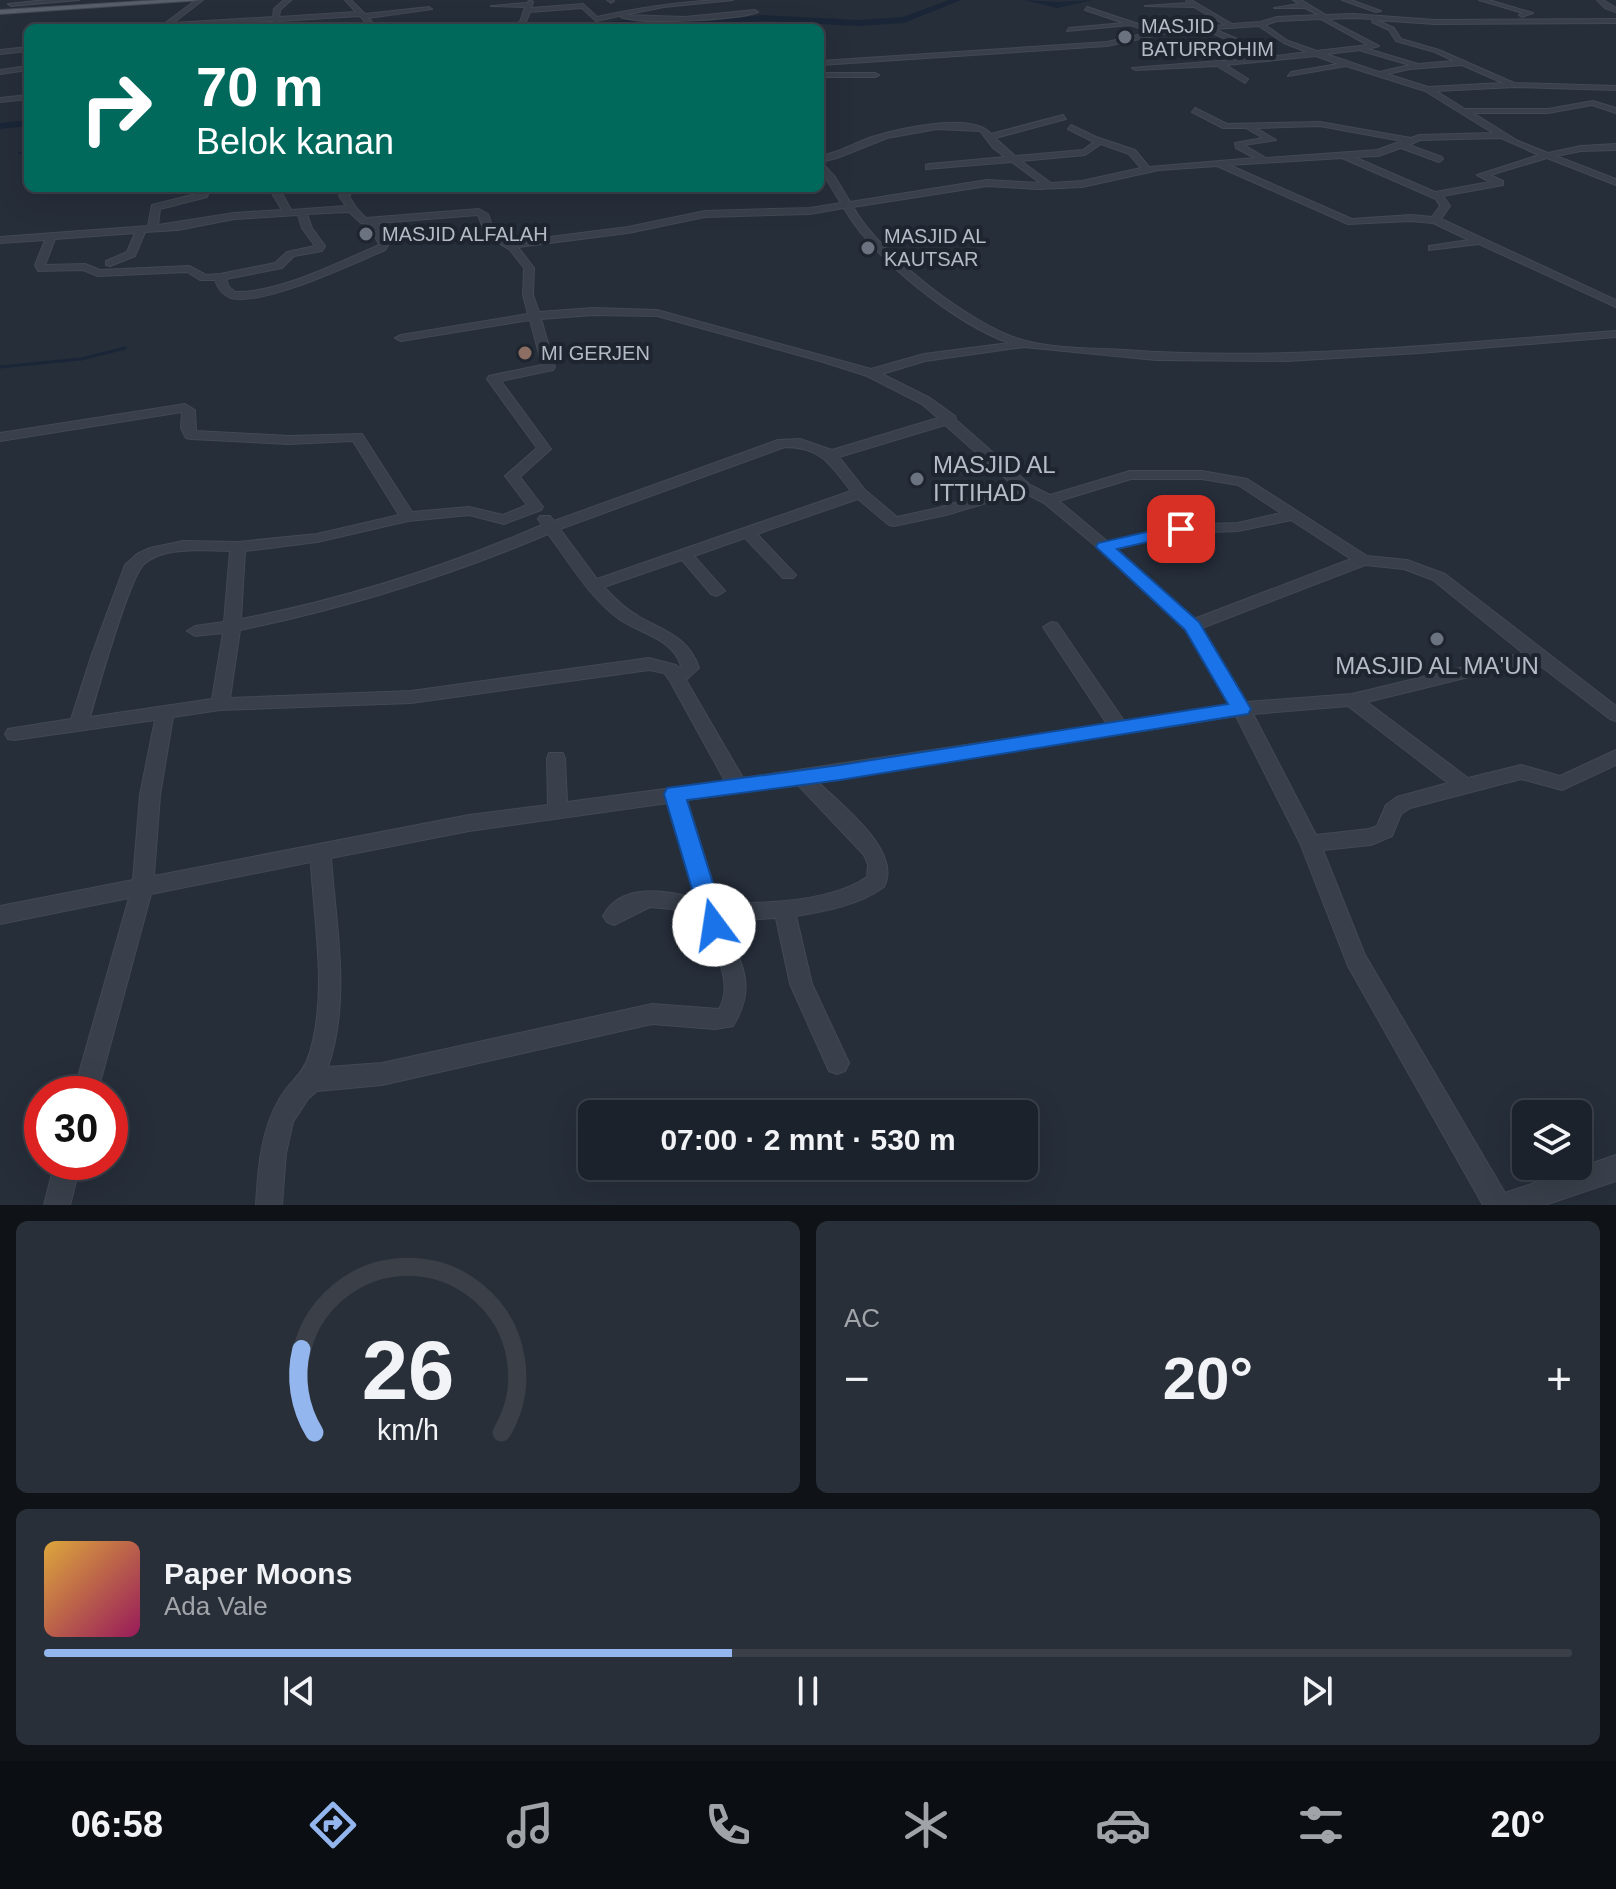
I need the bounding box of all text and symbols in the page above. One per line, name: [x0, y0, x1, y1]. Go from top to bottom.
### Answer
place label: MASJID BATURROHIM: [1141, 15, 1274, 60]
marker: MASJID BATURROHIM: [1116, 28, 1134, 46]
text: 70 m: [196, 55, 324, 118]
icon: right: [64, 56, 168, 160]
text: Belok kanan: [196, 121, 394, 162]
place label: MASJID ALFALAH: [382, 223, 548, 245]
marker: MASJID ALFALAH: [357, 225, 375, 243]
place label: MASJID AL KAUTSAR: [884, 225, 986, 270]
marker: MASJID AL KAUTSAR: [859, 239, 877, 257]
place label: MI GERJEN: [541, 342, 650, 364]
marker: MI GERJEN: [516, 344, 534, 362]
place label: MASJID AL ITTIHAD: [933, 451, 1056, 506]
marker: MASJID AL ITTIHAD: [908, 470, 926, 488]
pin: [1147, 495, 1215, 563]
icon: arrive: [1159, 507, 1203, 551]
marker: MASJID AL MA'UN: [1428, 630, 1446, 648]
place label: MASJID AL MA'UN: [1335, 652, 1539, 679]
position arrow: [672, 883, 756, 967]
speed limit sign: 30: [24, 1076, 128, 1180]
map controls: [1512, 1100, 1592, 1180]
button: layers: [1512, 1100, 1592, 1180]
text: 07:00 · 2 mnt · 530 m: [660, 1123, 956, 1156]
text: AC: [844, 1303, 880, 1333]
text: 26: [362, 1324, 454, 1417]
text: 20°: [1163, 1345, 1253, 1412]
text: −: [844, 1354, 870, 1403]
text: +: [1546, 1354, 1572, 1403]
text: km/h: [377, 1414, 439, 1446]
text: Paper Moons: [164, 1557, 352, 1590]
text: Ada Vale: [164, 1591, 268, 1621]
icon: previous: [277, 1669, 321, 1713]
icon: pause: [786, 1669, 830, 1713]
icon: next: [1295, 1669, 1339, 1713]
icon: directions: [305, 1797, 361, 1853]
icon: music: [502, 1797, 558, 1853]
icon: phone: [700, 1797, 756, 1853]
icon: climate: [898, 1797, 954, 1853]
icon: car: [1095, 1797, 1151, 1853]
icon: filters: [1293, 1797, 1349, 1853]
text: 06:58: [71, 1804, 163, 1845]
text: 20°: [1491, 1804, 1545, 1845]

